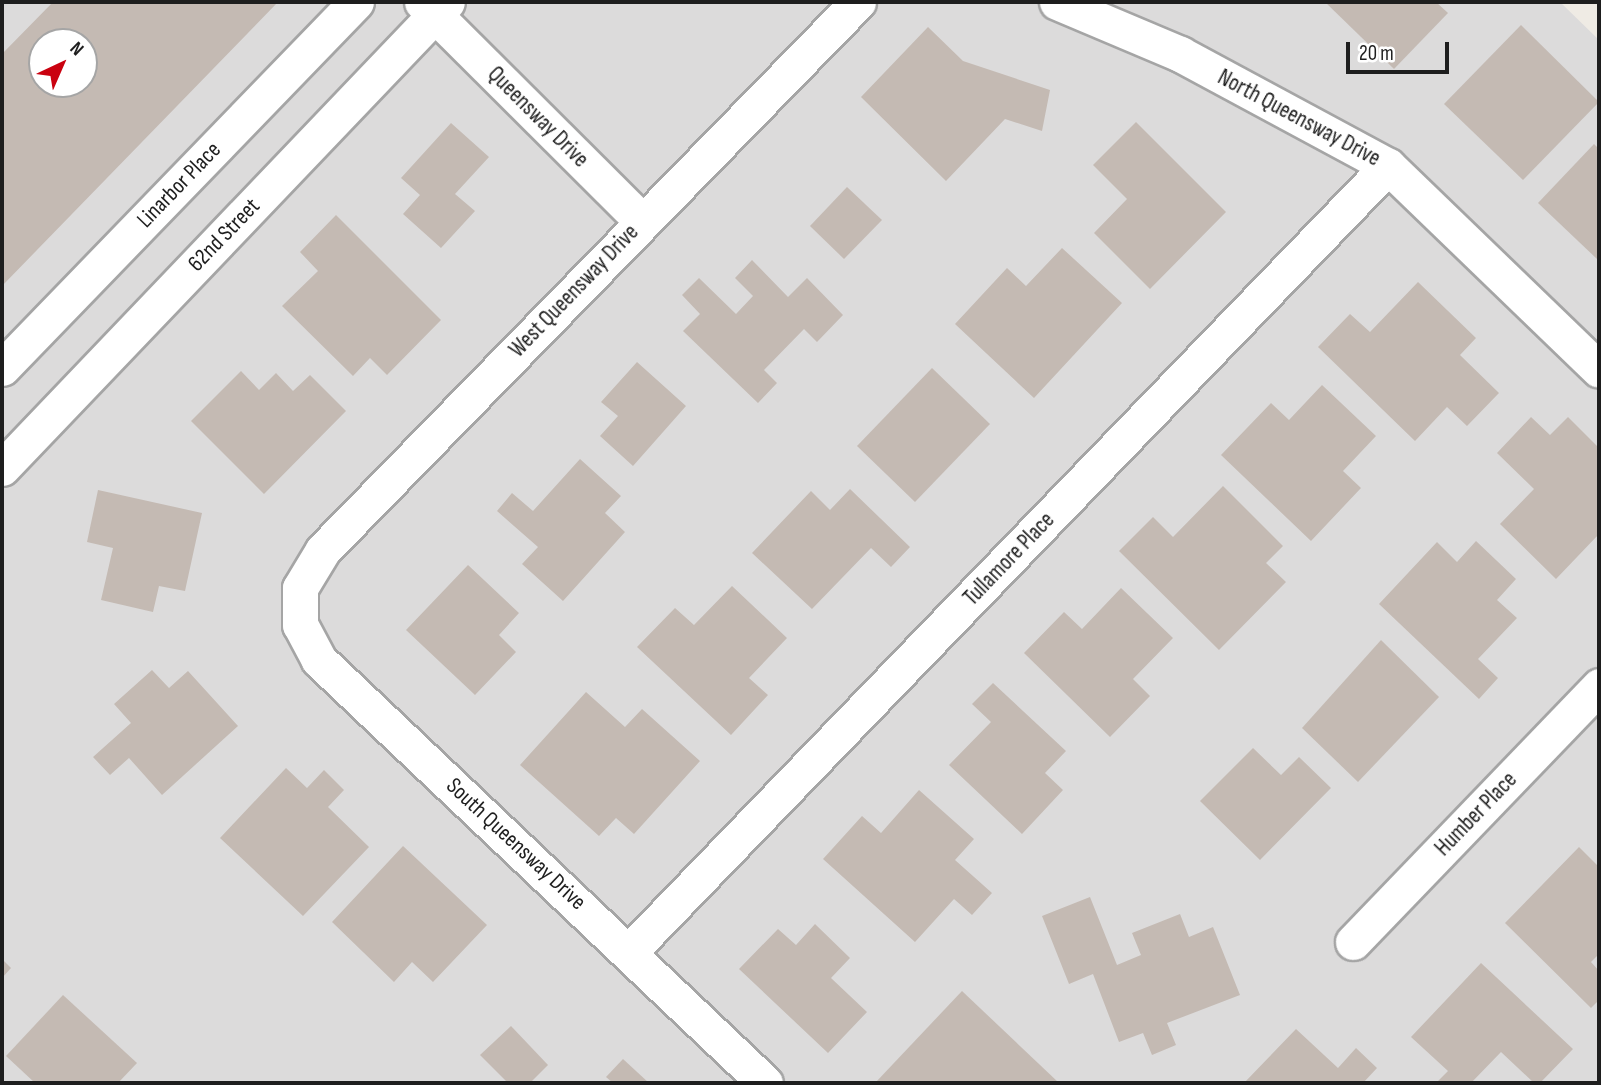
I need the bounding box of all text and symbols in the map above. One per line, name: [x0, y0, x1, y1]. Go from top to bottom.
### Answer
north arrow: [28, 28, 98, 98]
scale bar: [1349, 28, 1452, 72]
text: N: [65, 37, 88, 61]
text: 20 m: [1359, 41, 1394, 66]
street label: Queensway Drive: [482, 61, 594, 173]
street label: North Queensway Drive: [1213, 64, 1385, 172]
street label: Linarbor Place: [131, 136, 227, 234]
street label: 62nd Street: [182, 193, 266, 277]
street label: West Queensway Drive: [504, 219, 644, 363]
street label: Tullamore Place: [958, 506, 1060, 612]
street label: Humber Place: [1429, 766, 1523, 862]
street label: South Queensway Drive: [440, 772, 592, 916]

